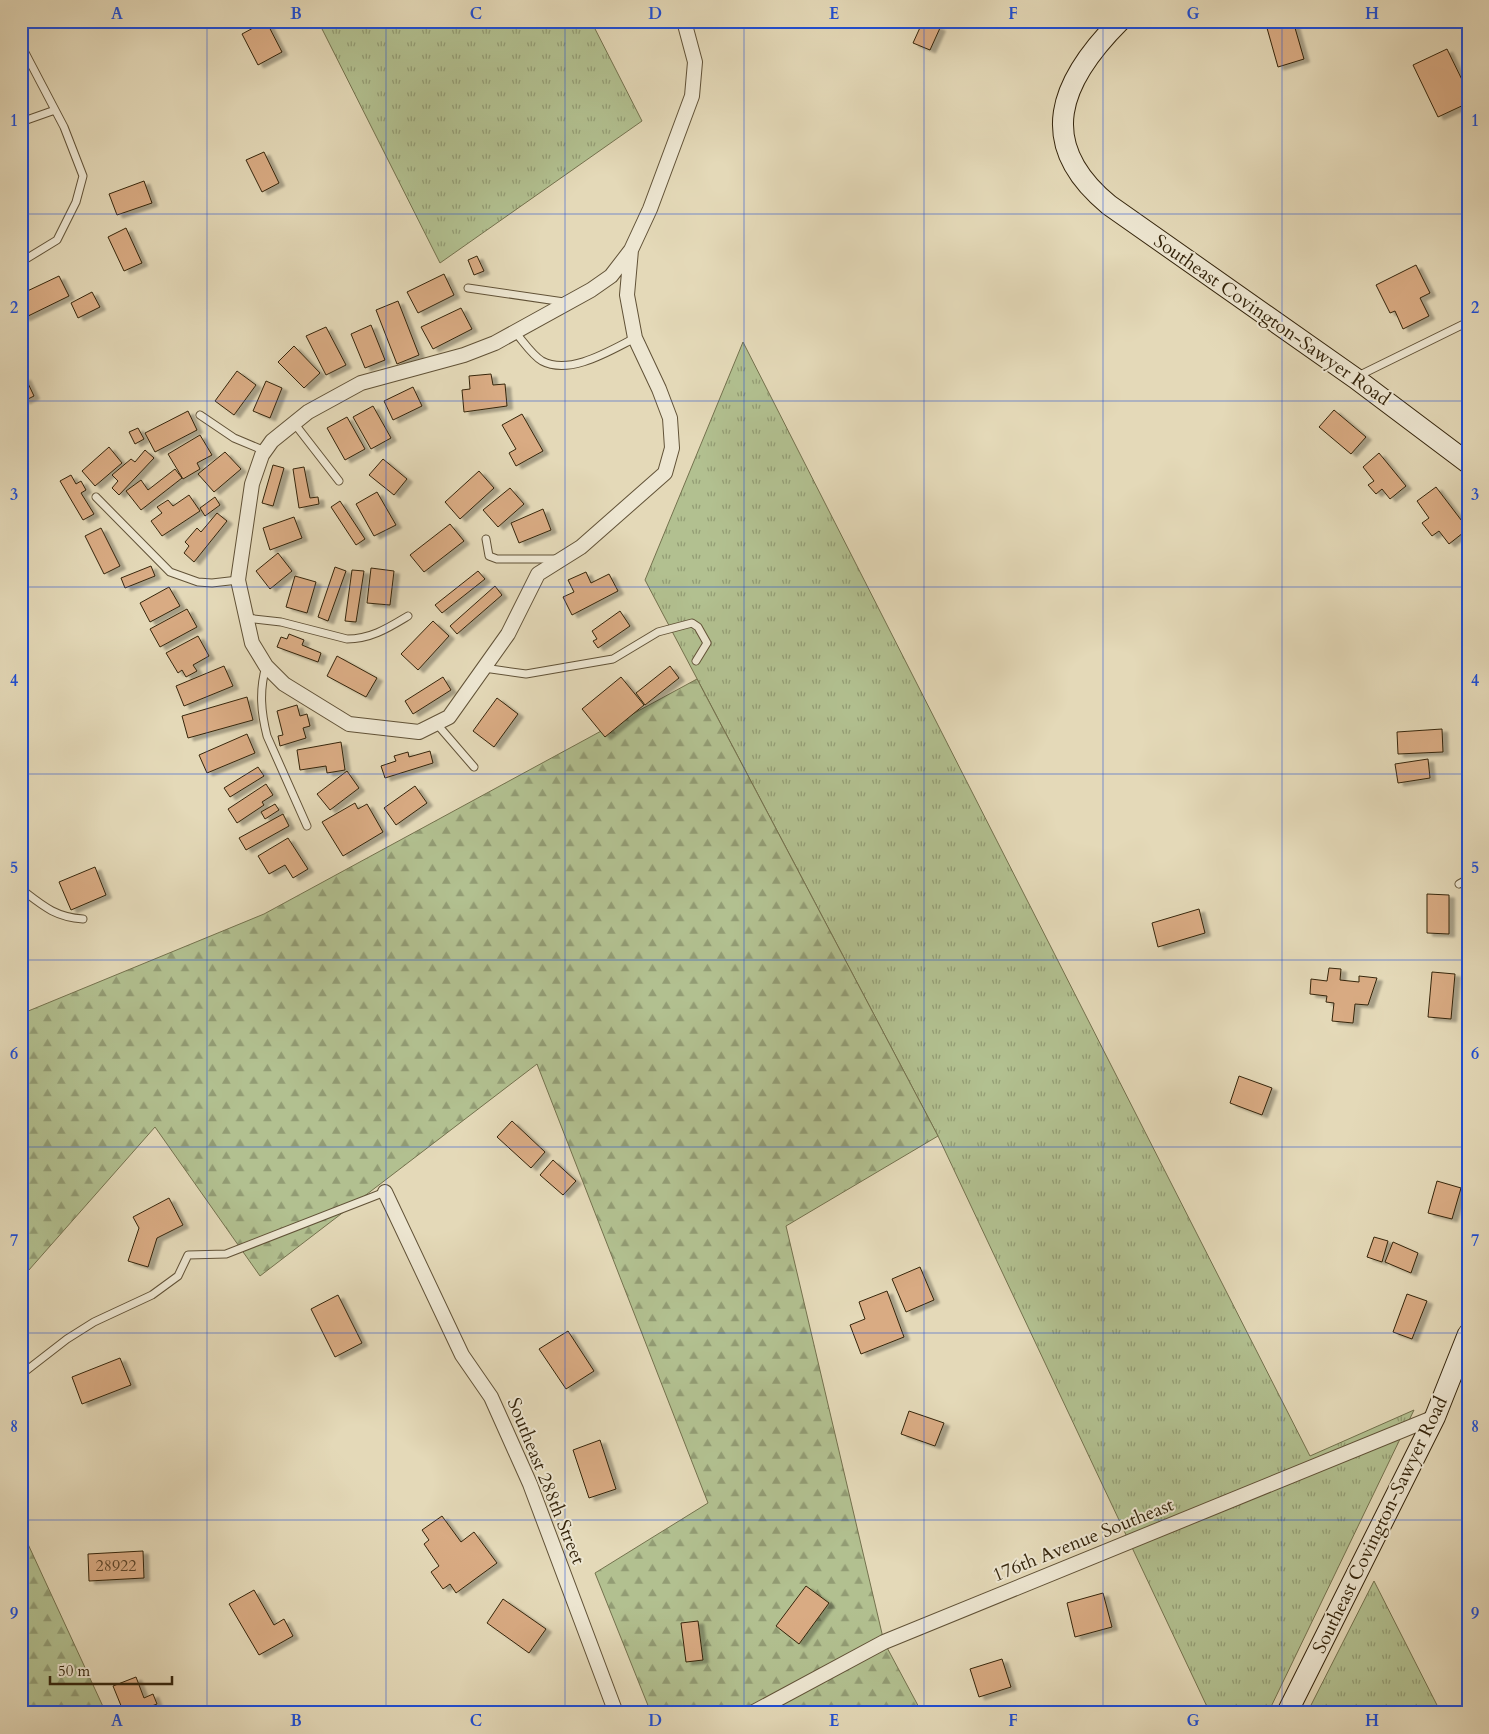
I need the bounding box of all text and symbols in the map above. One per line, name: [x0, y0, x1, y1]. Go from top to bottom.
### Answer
text: A: [111, 3, 123, 25]
text: B: [290, 3, 302, 25]
text: C: [470, 3, 482, 25]
text: D: [648, 3, 662, 25]
text: E: [829, 3, 839, 25]
text: F: [1008, 3, 1018, 25]
text: G: [1186, 3, 1200, 25]
text: H: [1365, 3, 1379, 25]
text: 1: [10, 110, 18, 132]
text: 1: [1471, 110, 1479, 132]
street label: Southeast Covington-Sawyer Road: [1149, 228, 1395, 412]
text: 2: [10, 297, 18, 319]
text: 2: [1471, 297, 1479, 319]
text: 3: [10, 484, 18, 506]
text: 3: [1471, 484, 1479, 506]
text: 4: [10, 670, 18, 692]
text: 4: [1471, 670, 1479, 692]
text: 5: [10, 857, 18, 879]
text: 5: [1471, 857, 1479, 879]
text: 6: [10, 1043, 18, 1065]
text: 6: [1471, 1043, 1479, 1065]
text: 7: [10, 1230, 18, 1252]
text: 7: [1471, 1230, 1479, 1252]
street label: Southeast Covington-Sawyer Road: [1306, 1392, 1454, 1658]
street label: Southeast 288th Street: [501, 1394, 591, 1568]
text: 8: [10, 1416, 18, 1438]
text: 8: [1471, 1416, 1479, 1438]
street label: 176th Avenue Southeast: [989, 1492, 1177, 1588]
house number: 28922: [96, 1555, 136, 1577]
text: 9: [10, 1603, 18, 1625]
text: 9: [1471, 1603, 1479, 1625]
scale bar: [50, 1654, 172, 1686]
text: 50 m: [58, 1661, 90, 1681]
text: A: [111, 1710, 123, 1732]
text: B: [290, 1710, 302, 1732]
text: C: [470, 1710, 482, 1732]
text: D: [648, 1710, 662, 1732]
text: E: [829, 1710, 839, 1732]
text: F: [1008, 1710, 1018, 1732]
text: G: [1186, 1710, 1200, 1732]
text: H: [1365, 1710, 1379, 1732]

